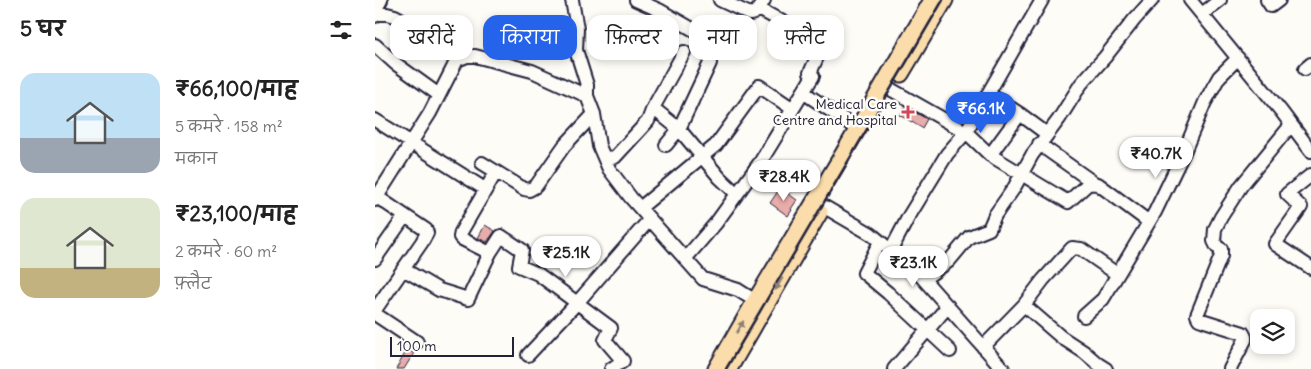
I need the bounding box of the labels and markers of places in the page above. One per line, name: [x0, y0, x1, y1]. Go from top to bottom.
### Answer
pin: ₹66.1K: [940, 92, 1022, 134]
place label: Medical Care Centre and Hospital: [773, 95, 897, 129]
marker: Medical Care Centre and Hospital: [901, 105, 915, 119]
pin: ₹40.7K: [1115, 136, 1197, 179]
pin: ₹28.4K: [743, 160, 825, 202]
pin: ₹25.1K: [525, 236, 607, 278]
pin: ₹23.1K: [872, 246, 954, 288]

